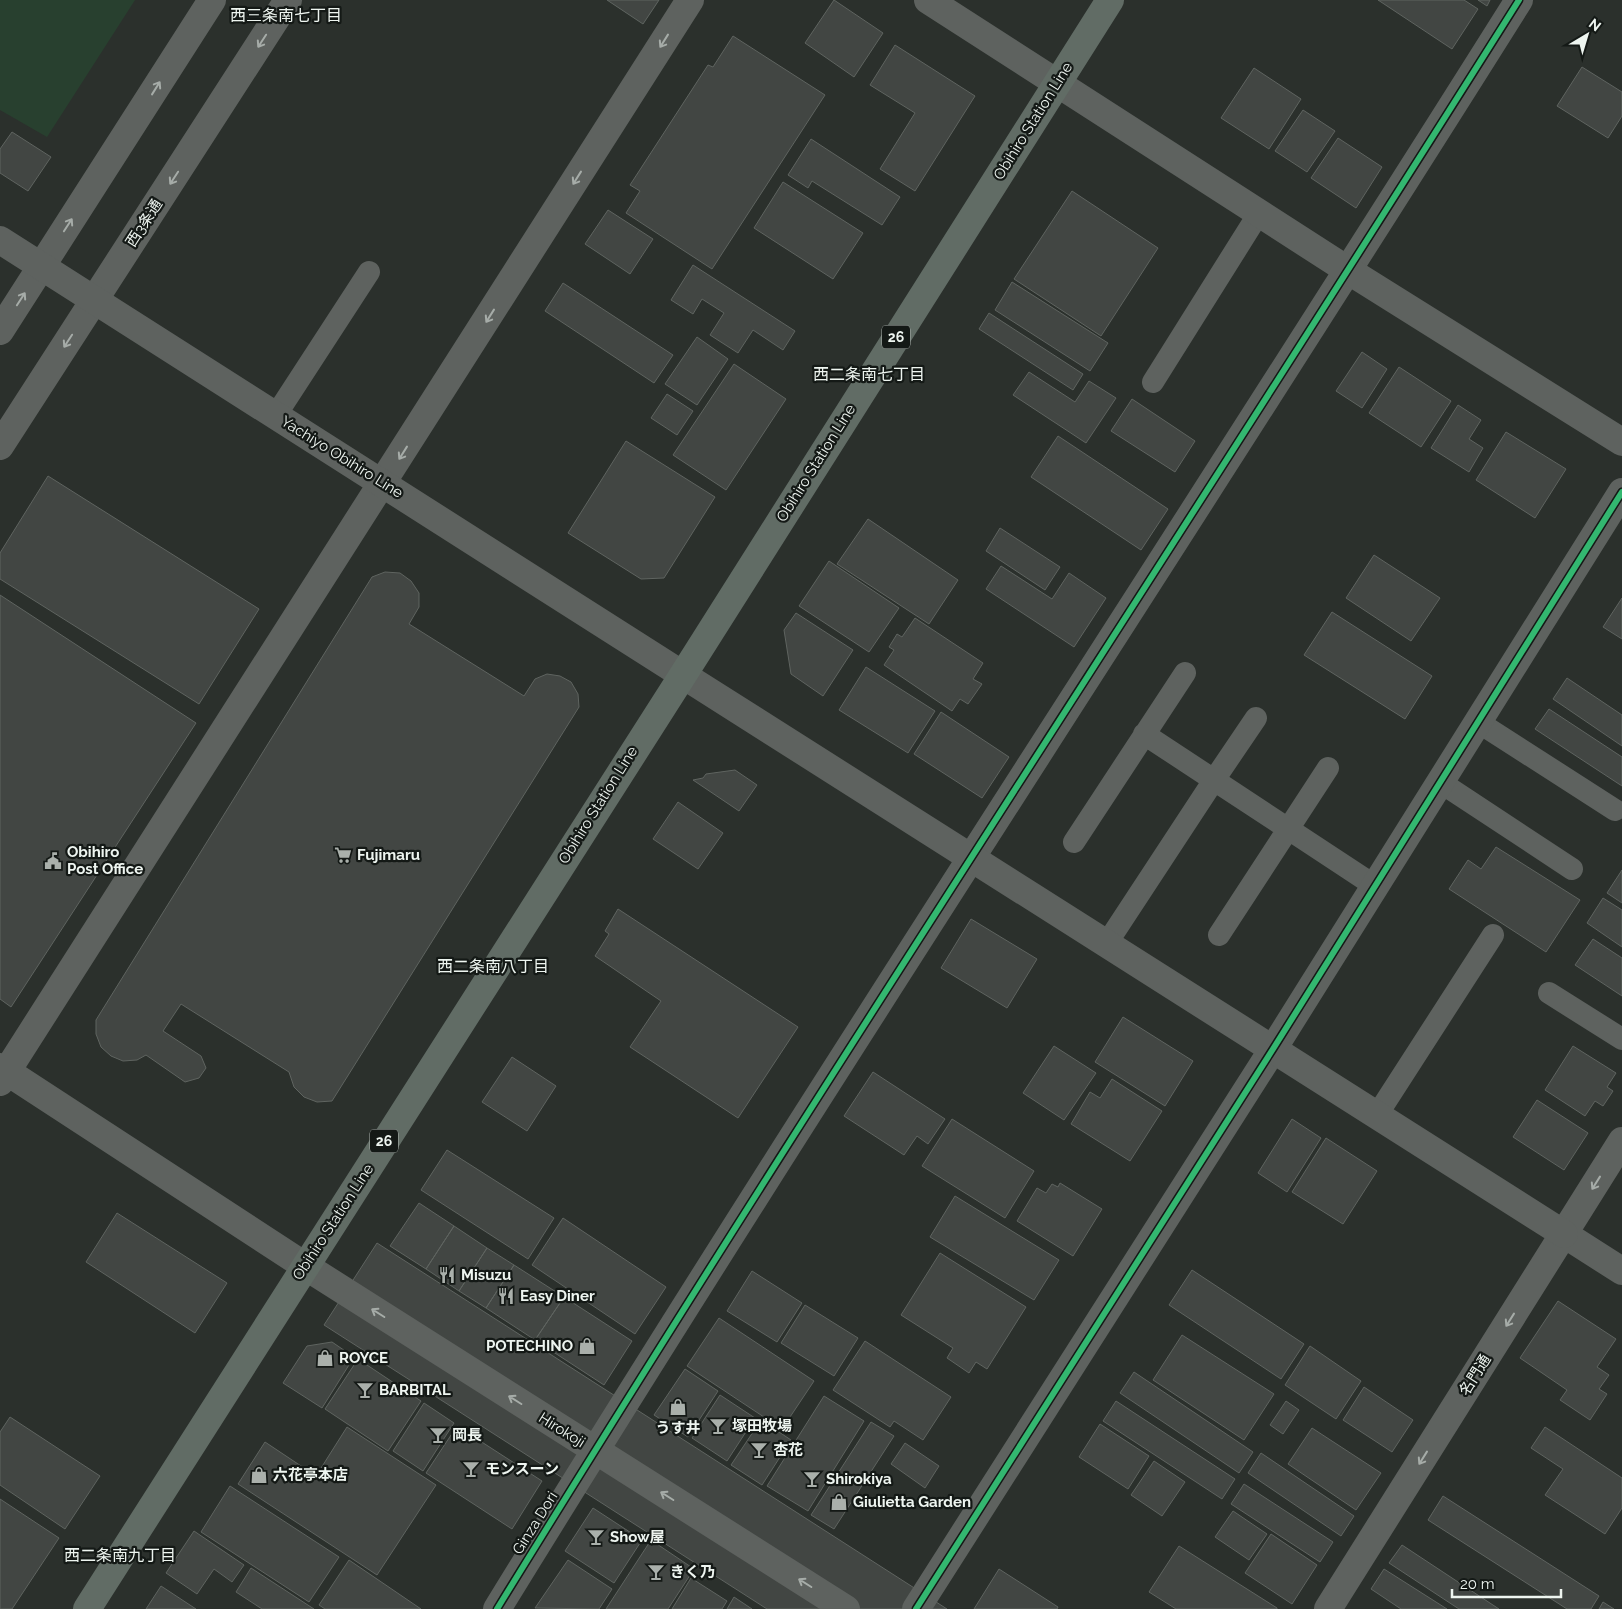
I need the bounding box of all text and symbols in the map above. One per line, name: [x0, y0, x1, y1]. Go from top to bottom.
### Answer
district label: 西三条南七丁目: [230, 6, 342, 25]
north arrow: [1562, 10, 1612, 60]
text: N: [1586, 15, 1604, 34]
one-way arrow: [256, 34, 267, 48]
one-way arrow: [659, 34, 669, 48]
street label: Obihiro Station Line: [990, 59, 1077, 183]
one-way arrow: [151, 82, 161, 96]
one-way arrow: [168, 170, 178, 184]
one-way arrow: [572, 171, 582, 185]
street label: 西3条通: [122, 196, 166, 250]
one-way arrow: [63, 219, 73, 233]
one-way arrow: [16, 292, 26, 306]
one-way arrow: [485, 308, 495, 322]
road number: 26: [882, 326, 910, 348]
one-way arrow: [62, 333, 72, 347]
district label: 西二条南七丁目: [813, 365, 925, 384]
street label: Obihiro Station Line: [773, 401, 860, 525]
street label: Yachiyo Obihiro Line: [278, 412, 407, 502]
one-way arrow: [398, 445, 408, 459]
street label: Obihiro Station Line: [555, 743, 642, 867]
place label: Obihiro Post Office: [67, 843, 143, 878]
supermarket icon: Fujimaru: [333, 845, 353, 865]
place label: Fujimaru: [357, 846, 420, 864]
public building icon: Obihiro Post Office: [43, 851, 63, 871]
district label: 西二条南八丁目: [437, 957, 549, 976]
road number: 26: [370, 1130, 398, 1152]
street label: Obihiro Station Line: [289, 1160, 377, 1284]
one-way arrow: [1591, 1175, 1601, 1189]
restaurant icon: Misuzu: [437, 1265, 457, 1285]
place label: Misuzu: [461, 1266, 511, 1284]
restaurant icon: Easy Diner: [496, 1286, 516, 1306]
place label: Easy Diner: [520, 1287, 595, 1305]
one-way arrow: [371, 1308, 385, 1318]
one-way arrow: [1504, 1313, 1514, 1327]
shop icon: POTECHINO: [577, 1336, 597, 1356]
place label: POTECHINO: [486, 1337, 573, 1355]
shop icon: ROYCE: [315, 1348, 335, 1368]
place label: ROYCE: [339, 1349, 388, 1367]
street label: 名門通: [1455, 1351, 1495, 1399]
bar icon: BARBITAL: [355, 1380, 375, 1400]
place label: BARBITAL: [379, 1381, 451, 1399]
one-way arrow: [508, 1395, 522, 1405]
shop icon: うす井: [668, 1397, 688, 1417]
street label: Hirokoji: [535, 1409, 589, 1451]
bar icon: 塚田牧場: [708, 1416, 728, 1436]
place label: 塚田牧場: [732, 1417, 792, 1435]
place label: うす井: [655, 1419, 701, 1437]
bar icon: 岡長: [428, 1425, 448, 1445]
place label: 岡長: [452, 1426, 482, 1444]
bar icon: 杏花: [749, 1440, 769, 1460]
place label: 杏花: [773, 1441, 803, 1459]
one-way arrow: [1418, 1450, 1428, 1464]
bar icon: モンスーン: [461, 1459, 481, 1479]
place label: モンスーン: [485, 1460, 559, 1478]
shop icon: 六花亭本店: [249, 1465, 269, 1485]
place label: 六花亭本店: [273, 1466, 348, 1484]
bar icon: Shirokiya: [802, 1469, 822, 1489]
place label: Shirokiya: [826, 1470, 892, 1488]
street label: Ginza Dori: [509, 1488, 561, 1558]
one-way arrow: [661, 1491, 675, 1501]
shop icon: Giulietta Garden: [829, 1492, 849, 1512]
place label: Giulietta Garden: [853, 1493, 971, 1511]
bar icon: Show屋: [586, 1527, 606, 1547]
place label: Show屋: [610, 1528, 665, 1546]
district label: 西二条南九丁目: [64, 1546, 176, 1565]
bar icon: きく乃: [646, 1562, 666, 1582]
place label: きく乃: [670, 1563, 715, 1581]
scale bar: [1452, 1566, 1561, 1598]
text: 20 m: [1460, 1575, 1495, 1593]
one-way arrow: [798, 1578, 812, 1588]

